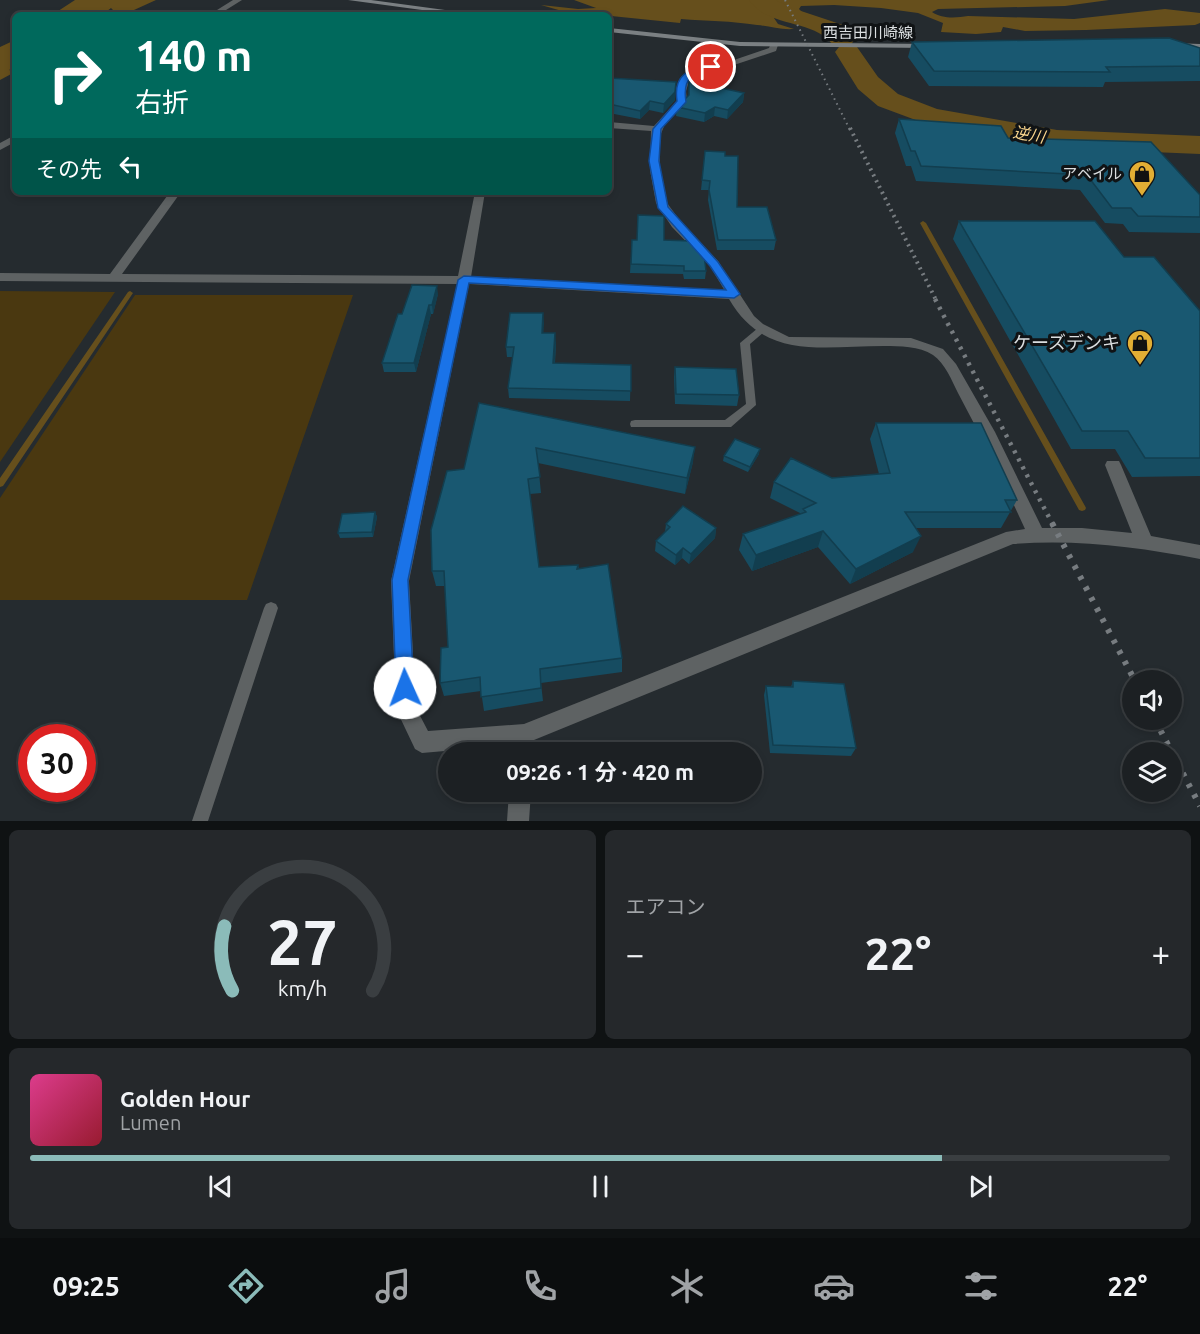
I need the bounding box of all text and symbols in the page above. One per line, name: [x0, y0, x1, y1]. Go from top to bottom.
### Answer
street label: 西吉田川崎線: [823, 24, 913, 41]
text: 140 m: [135, 32, 252, 79]
icon: right: [36, 36, 114, 114]
pin: [685, 41, 736, 92]
icon: arrive: [694, 50, 727, 83]
text: 右折: [135, 87, 189, 117]
water label: 逆川: [1012, 122, 1048, 146]
icon: left: [114, 150, 147, 183]
text: その先: [36, 156, 102, 181]
shop icon: アベイル: [1127, 159, 1157, 197]
place label: アベイル: [1062, 165, 1122, 182]
shop icon: ケーズデンキ: [1125, 328, 1155, 366]
place label: ケーズデンキ: [1013, 332, 1120, 352]
position arrow: [373, 656, 437, 720]
map controls: [1122, 670, 1182, 802]
button: sound: [1122, 670, 1182, 730]
speed limit sign: 30: [18, 724, 96, 802]
button: layers: [1122, 742, 1182, 802]
text: 09:26 · 1 分 · 420 m: [506, 759, 694, 784]
text: エアコン: [626, 895, 706, 918]
text: 27: [267, 907, 337, 977]
text: 22°: [864, 928, 931, 979]
text: −: [626, 935, 644, 972]
text: +: [1151, 935, 1170, 972]
text: km/h: [277, 977, 327, 1001]
text: Golden Hour: [120, 1086, 250, 1111]
text: Lumen: [120, 1111, 181, 1134]
icon: previous: [204, 1170, 237, 1203]
icon: pause: [584, 1170, 617, 1203]
icon: next: [964, 1170, 997, 1203]
icon: directions: [225, 1265, 267, 1307]
icon: music: [372, 1265, 414, 1307]
icon: phone: [519, 1265, 561, 1307]
icon: climate: [666, 1265, 708, 1307]
icon: car: [813, 1265, 855, 1307]
icon: filters: [960, 1265, 1002, 1307]
text: 09:25: [53, 1271, 120, 1301]
text: 22°: [1107, 1271, 1147, 1301]

